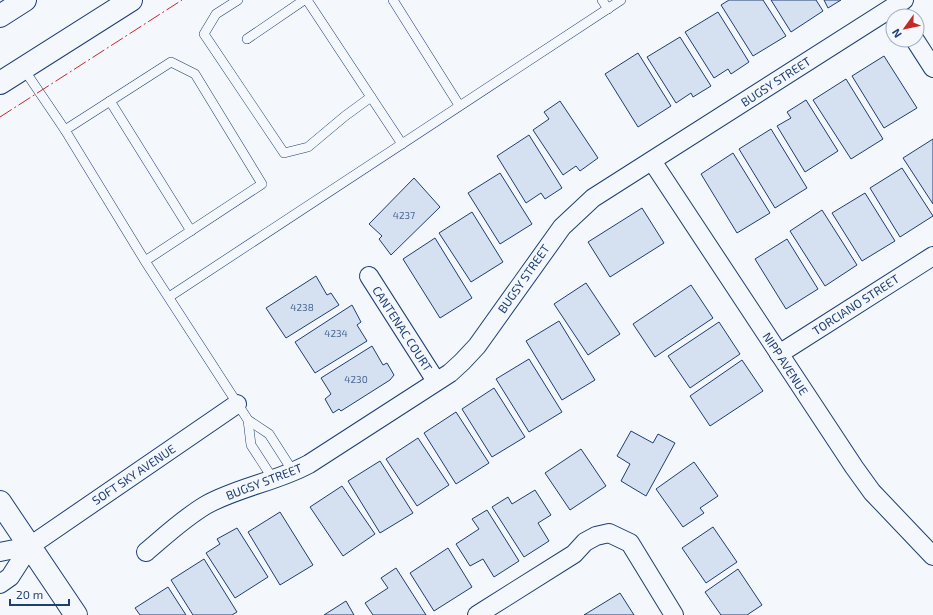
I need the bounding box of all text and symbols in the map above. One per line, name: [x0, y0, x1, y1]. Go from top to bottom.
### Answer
north arrow: [885, 8, 925, 48]
text: N: [889, 27, 904, 41]
street label: BUGSY STREET: [738, 53, 813, 109]
house number: 4237: [393, 209, 415, 221]
street label: BUGSY STREET: [494, 241, 552, 315]
street label: TORCIANO STREET: [810, 271, 901, 337]
street label: CANTENAC COURT: [370, 283, 436, 374]
house number: 4238: [290, 301, 314, 313]
house number: 4234: [324, 327, 348, 339]
street label: NIPP AVENUE: [760, 329, 812, 398]
house number: 4230: [344, 373, 368, 385]
street label: SOFT SKY AVENUE: [89, 441, 178, 507]
street label: BUGSY STREET: [224, 460, 304, 502]
scale bar: [10, 581, 69, 607]
text: 20 m: [16, 587, 43, 601]

